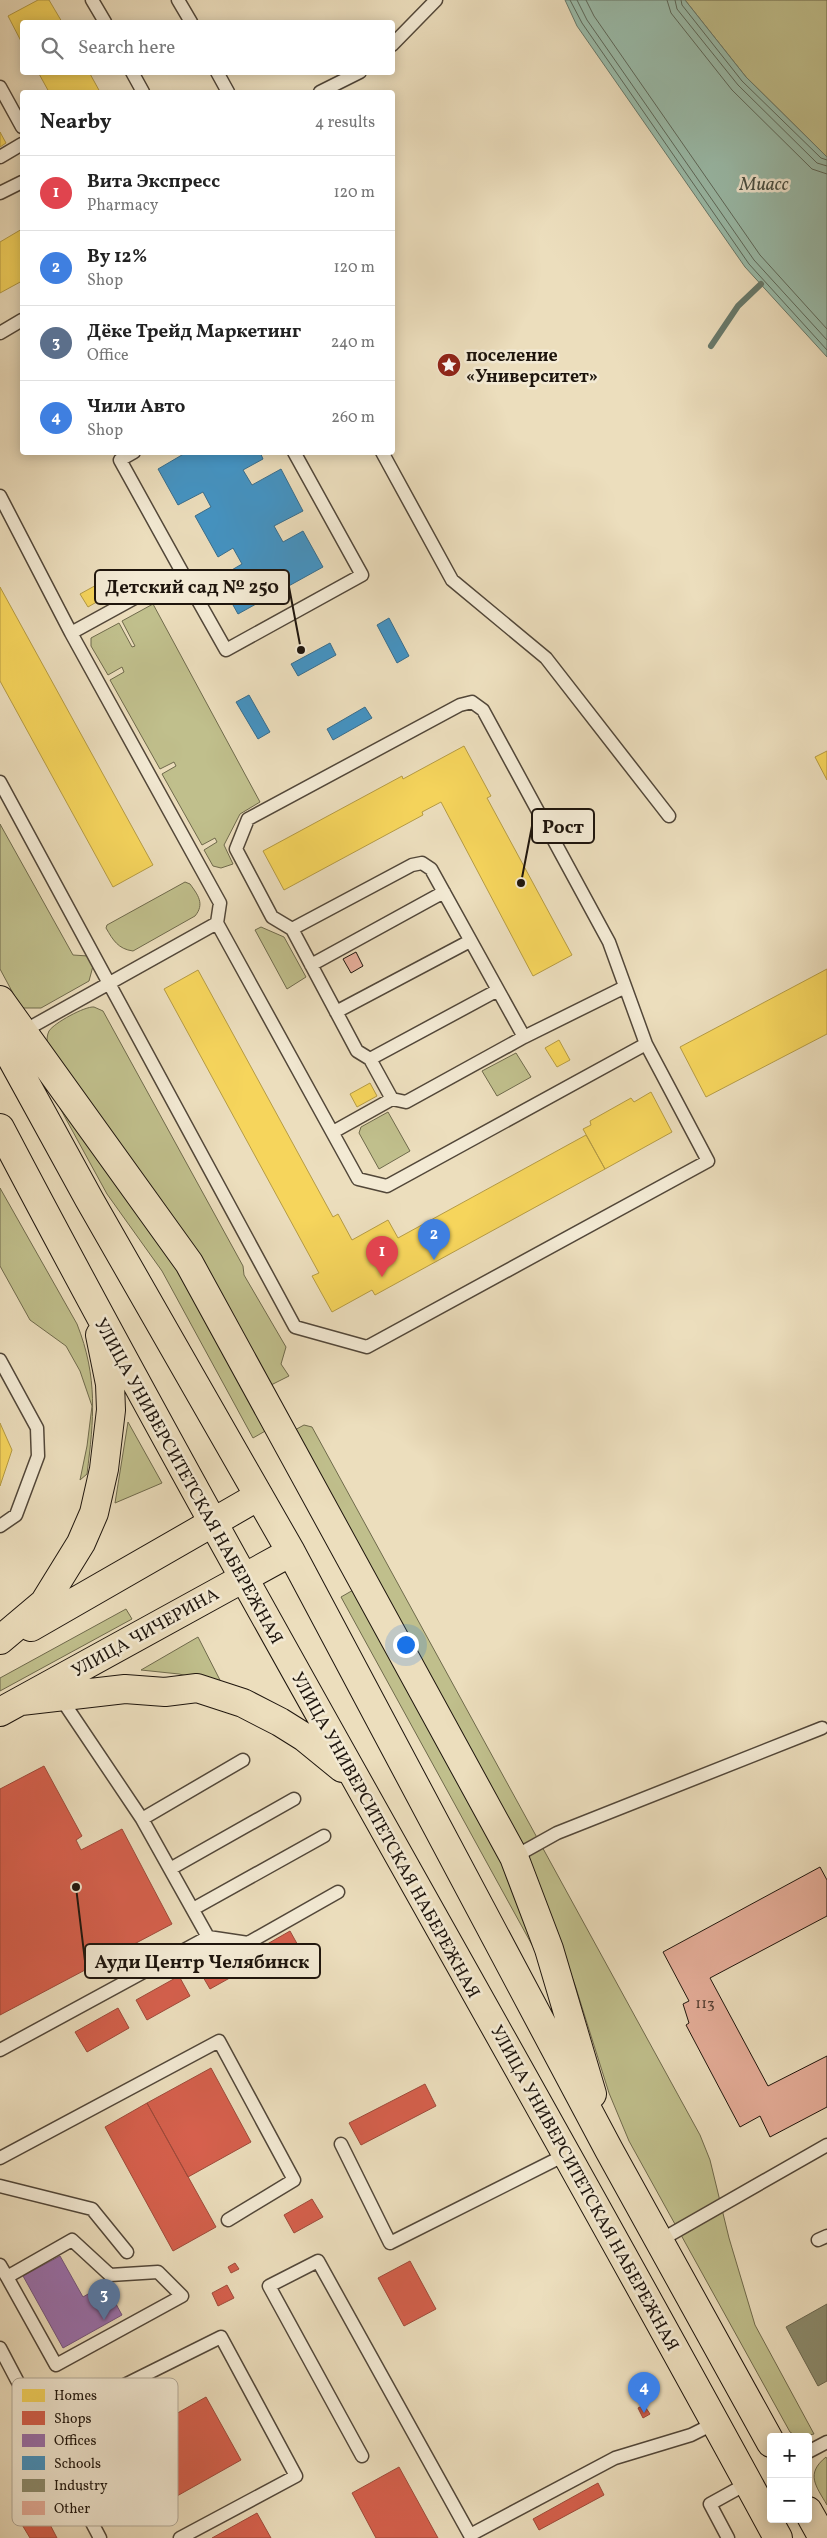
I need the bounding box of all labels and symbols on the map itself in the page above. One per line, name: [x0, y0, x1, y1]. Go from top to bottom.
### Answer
water label: Миасс: [738, 172, 789, 198]
place label: поселение «Университет»: [466, 344, 598, 390]
place icon: поселение «Университет»: [436, 352, 462, 378]
callout: Детский сад № 250: [95, 570, 289, 604]
text: Детский сад № 250: [105, 575, 279, 601]
callout: Рост: [532, 809, 594, 843]
text: Рост: [542, 815, 584, 841]
pin: 2: [418, 1219, 450, 1260]
pin: 1: [366, 1236, 398, 1277]
street label: УЛИЦА УНИВЕРСИТЕТСКАЯ НАБЕРЕЖНАЯ: [87, 1314, 288, 1649]
street label: УЛИЦА ЧИЧЕРИНА: [68, 1582, 224, 1684]
your location: [393, 1632, 419, 1658]
street label: УЛИЦА УНИВЕРСИТЕТСКАЯ НАБЕРЕЖНАЯ: [284, 1668, 485, 2003]
callout: Ауди Центр Челябинск: [85, 1944, 320, 1978]
text: Ауди Центр Челябинск: [95, 1950, 310, 1976]
house number: 113: [695, 1994, 715, 2015]
street label: УЛИЦА УНИВЕРСИТЕТСКАЯ НАБЕРЕЖНАЯ: [483, 2021, 684, 2356]
pin: 3: [88, 2279, 120, 2320]
pin: 4: [628, 2372, 660, 2413]
legend: [12, 2378, 178, 2526]
text: Homes: [54, 2387, 97, 2406]
text: Shops: [54, 2410, 92, 2429]
text: Offices: [54, 2432, 96, 2451]
text: Schools: [54, 2455, 101, 2474]
text: Industry: [54, 2477, 108, 2496]
text: Other: [54, 2500, 90, 2519]

